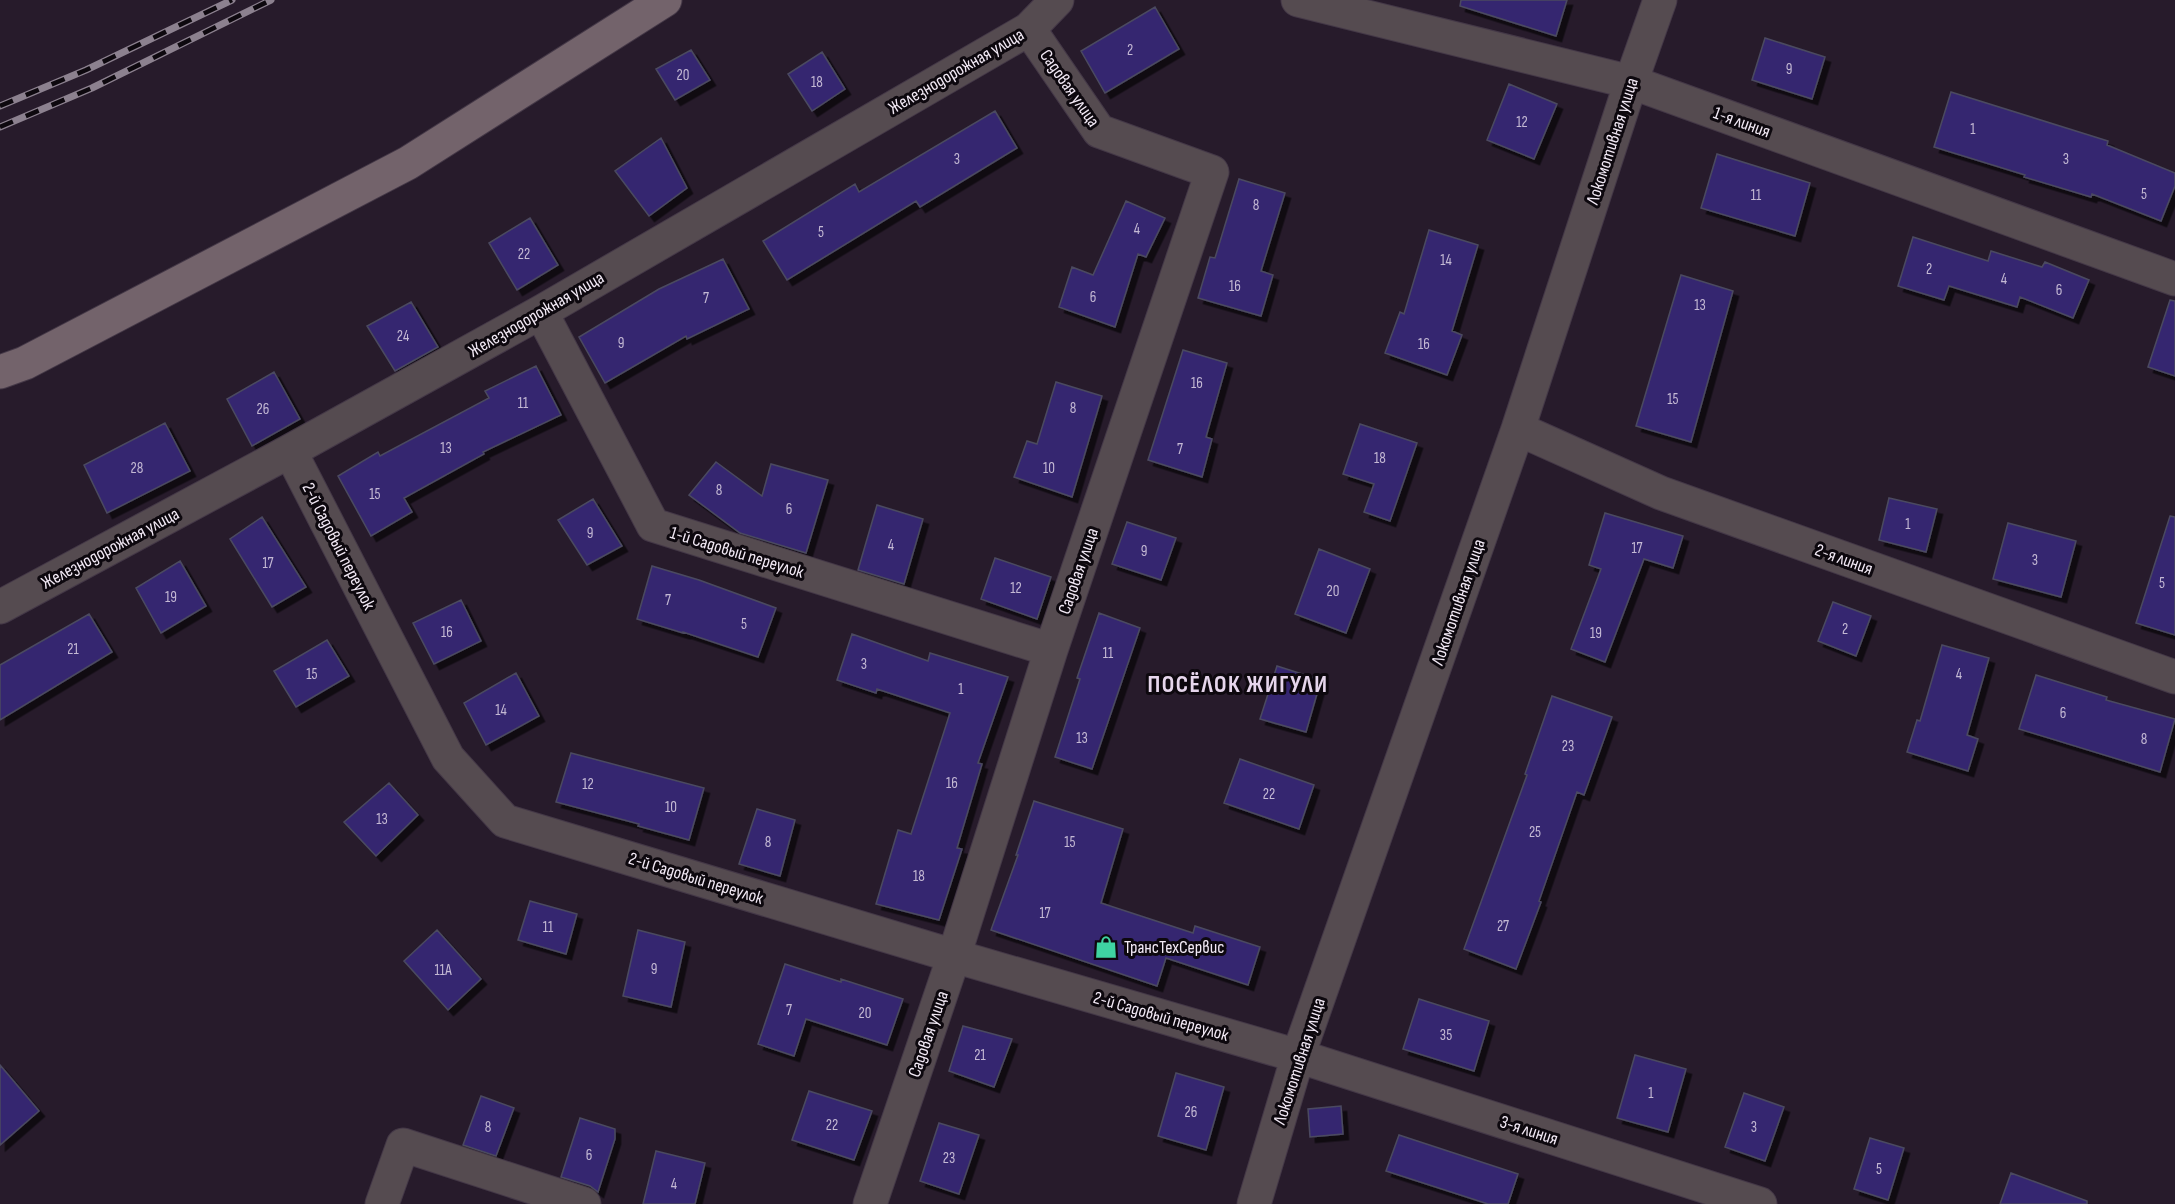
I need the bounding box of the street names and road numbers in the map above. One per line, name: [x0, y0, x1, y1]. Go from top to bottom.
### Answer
street label: Железнодорожная улица: [885, 24, 1028, 119]
street label: Садовая улица: [1035, 46, 1104, 131]
street label: Локомотивная улица: [1582, 75, 1643, 208]
street label: 1-я линия: [1711, 103, 1773, 142]
street label: Железнодорожная улица: [465, 267, 608, 362]
street label: 2-й Садовый переулок: [297, 479, 380, 613]
street label: Железнодорожная улица: [38, 503, 183, 594]
street label: 1-й Садовый переулок: [667, 522, 806, 583]
street label: Садовая улица: [1054, 525, 1103, 617]
street label: Локомотивная улица: [1427, 536, 1490, 669]
street label: 2-я линия: [1812, 539, 1876, 580]
street label: 2-й Садовый переулок: [626, 848, 766, 909]
street label: 2-й Садовый переулок: [1091, 987, 1231, 1046]
street label: Садовая улица: [904, 988, 953, 1080]
street label: Локомотивная улица: [1269, 995, 1330, 1128]
street label: 3-я линия: [1497, 1111, 1561, 1150]

